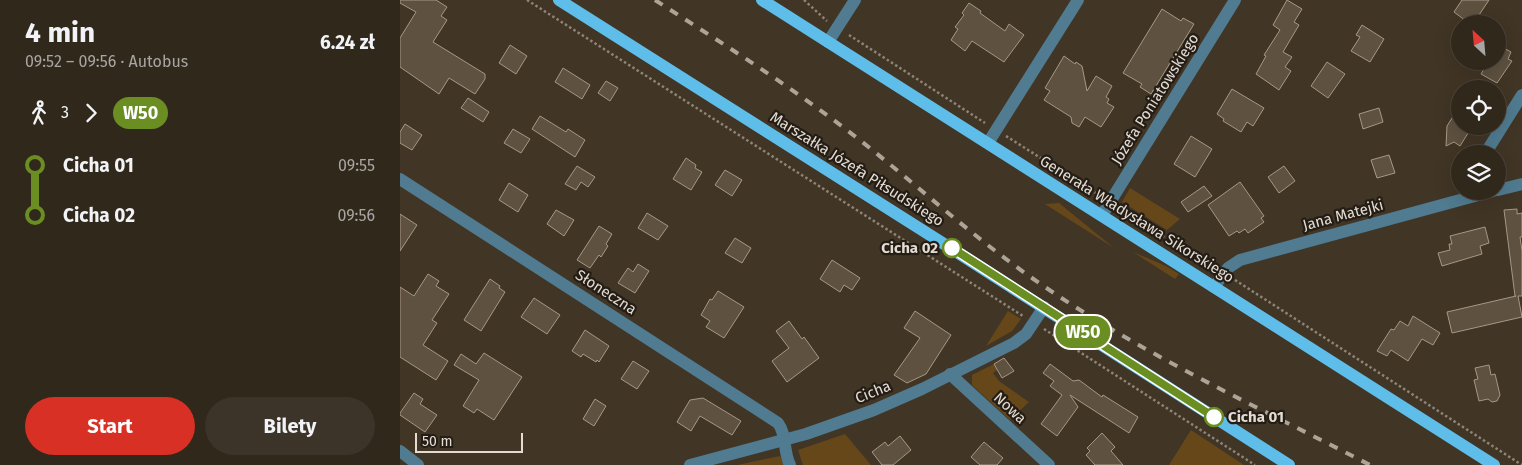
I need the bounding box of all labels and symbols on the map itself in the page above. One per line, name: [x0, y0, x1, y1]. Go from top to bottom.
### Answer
north arrow: [1451, 15, 1506, 70]
street label: Józefa Poniatowskiego: [1107, 30, 1203, 168]
street label: Marszałka Józefa Piłsudskiego: [767, 108, 947, 230]
street label: Generała Władysława Sikorskiego: [1037, 152, 1237, 286]
street label: Jana Matejki: [1301, 196, 1385, 234]
marker: Cicha 02: [942, 238, 962, 258]
place label: Cicha 02: [881, 239, 938, 257]
street label: Słoneczna: [572, 266, 640, 318]
line badge: W50: [1054, 316, 1112, 348]
street label: Cicha: [853, 377, 893, 407]
street label: Nowa: [990, 389, 1030, 427]
marker: Cicha 01: [1204, 407, 1224, 427]
place label: Cicha 01: [1228, 408, 1284, 426]
scale bar: [415, 430, 522, 453]

